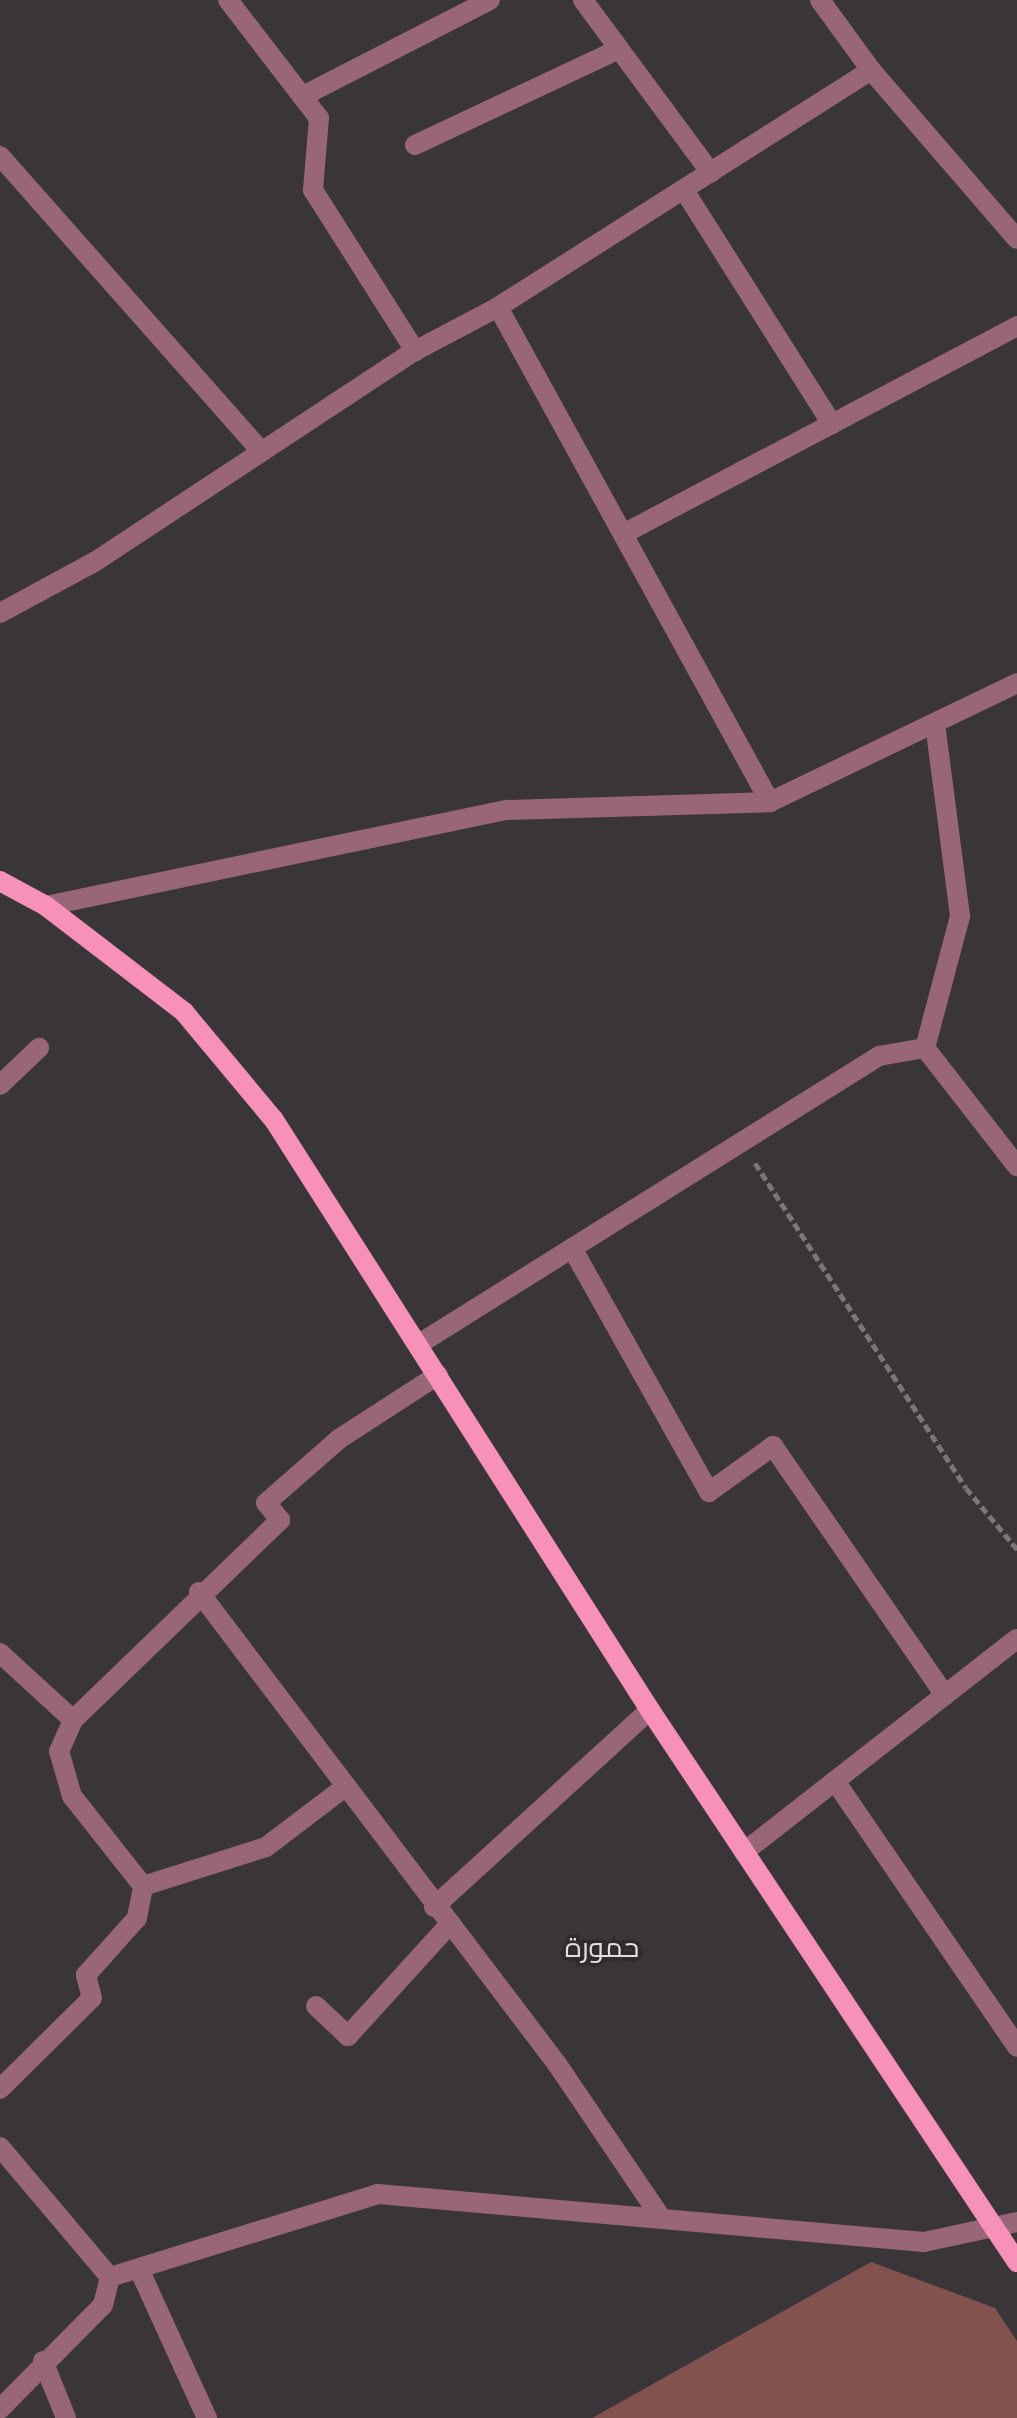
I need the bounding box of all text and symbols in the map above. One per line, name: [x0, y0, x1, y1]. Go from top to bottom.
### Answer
district label: حمورة: [565, 1930, 639, 1964]

